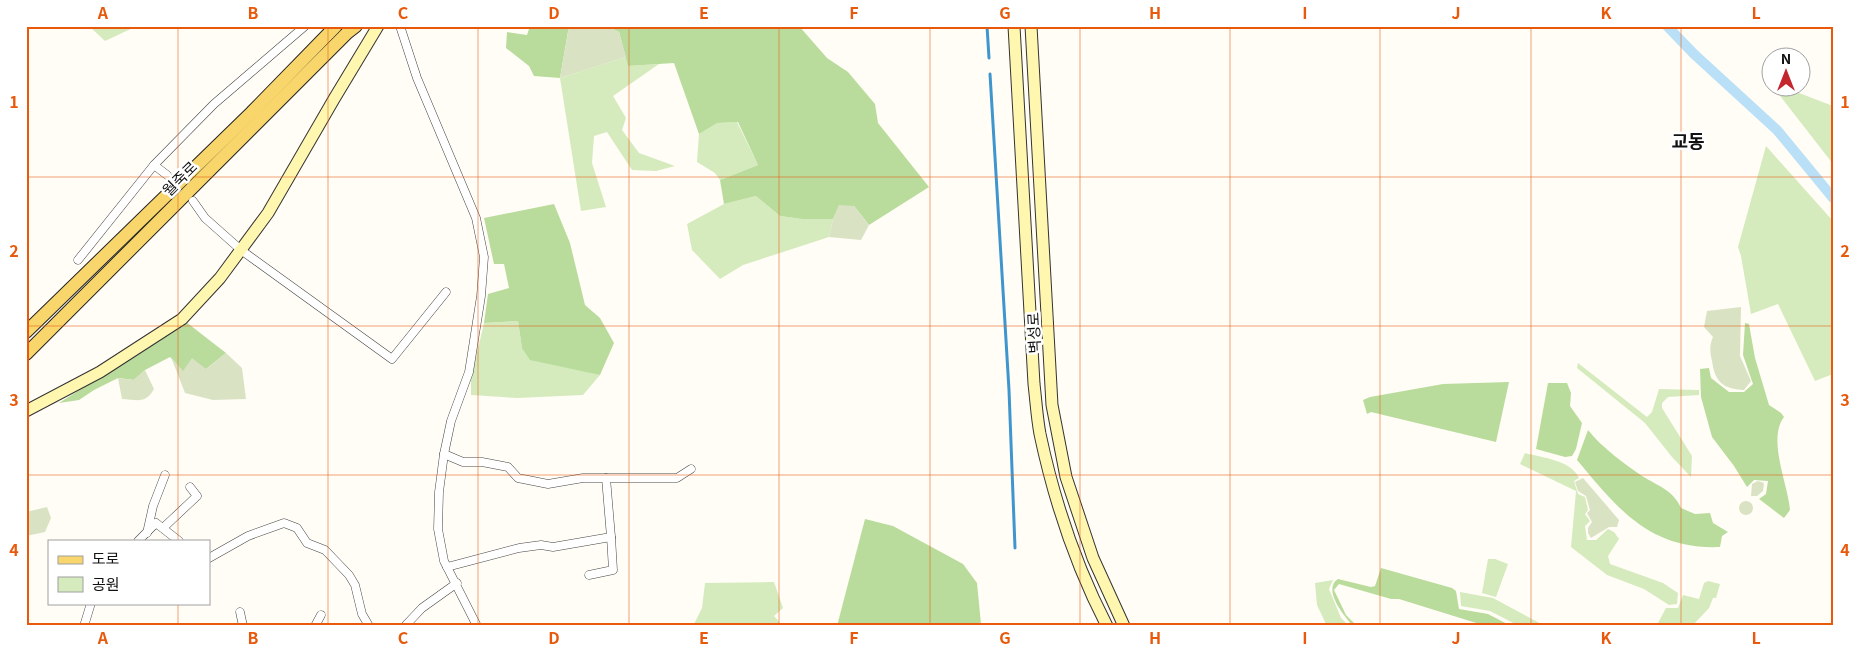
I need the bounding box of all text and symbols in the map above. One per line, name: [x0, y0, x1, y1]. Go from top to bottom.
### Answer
text: A: [97, 0, 109, 24]
text: B: [248, 0, 259, 24]
text: C: [398, 0, 409, 24]
text: D: [548, 0, 560, 24]
text: E: [699, 0, 709, 24]
text: F: [849, 0, 859, 24]
text: G: [999, 0, 1011, 24]
text: H: [1149, 0, 1161, 24]
text: I: [1302, 0, 1308, 24]
text: J: [1451, 0, 1461, 24]
text: K: [1601, 0, 1613, 24]
text: L: [1751, 0, 1761, 24]
north arrow: [1762, 48, 1812, 98]
text: N: [1781, 48, 1791, 68]
text: 1: [9, 89, 19, 113]
text: 1: [1840, 89, 1850, 113]
district label: 교동: [1671, 127, 1705, 153]
street label: 월죽로: [157, 156, 201, 200]
text: 2: [9, 238, 19, 262]
text: 2: [1840, 238, 1850, 262]
street label: 벽성로: [1021, 312, 1045, 354]
text: 3: [9, 387, 19, 411]
text: 3: [1840, 387, 1850, 411]
text: 4: [9, 537, 19, 561]
text: 4: [1840, 537, 1850, 561]
legend: [48, 540, 210, 604]
text: 도로: [92, 547, 120, 568]
text: 공원: [92, 573, 120, 594]
text: A: [97, 625, 109, 649]
text: B: [248, 625, 259, 649]
text: C: [398, 625, 409, 649]
text: D: [548, 625, 560, 649]
text: E: [699, 625, 709, 649]
text: F: [849, 625, 859, 649]
text: G: [999, 625, 1011, 649]
text: H: [1149, 625, 1161, 649]
text: I: [1302, 625, 1308, 649]
text: J: [1451, 625, 1461, 649]
text: K: [1601, 625, 1613, 649]
text: L: [1751, 625, 1761, 649]

